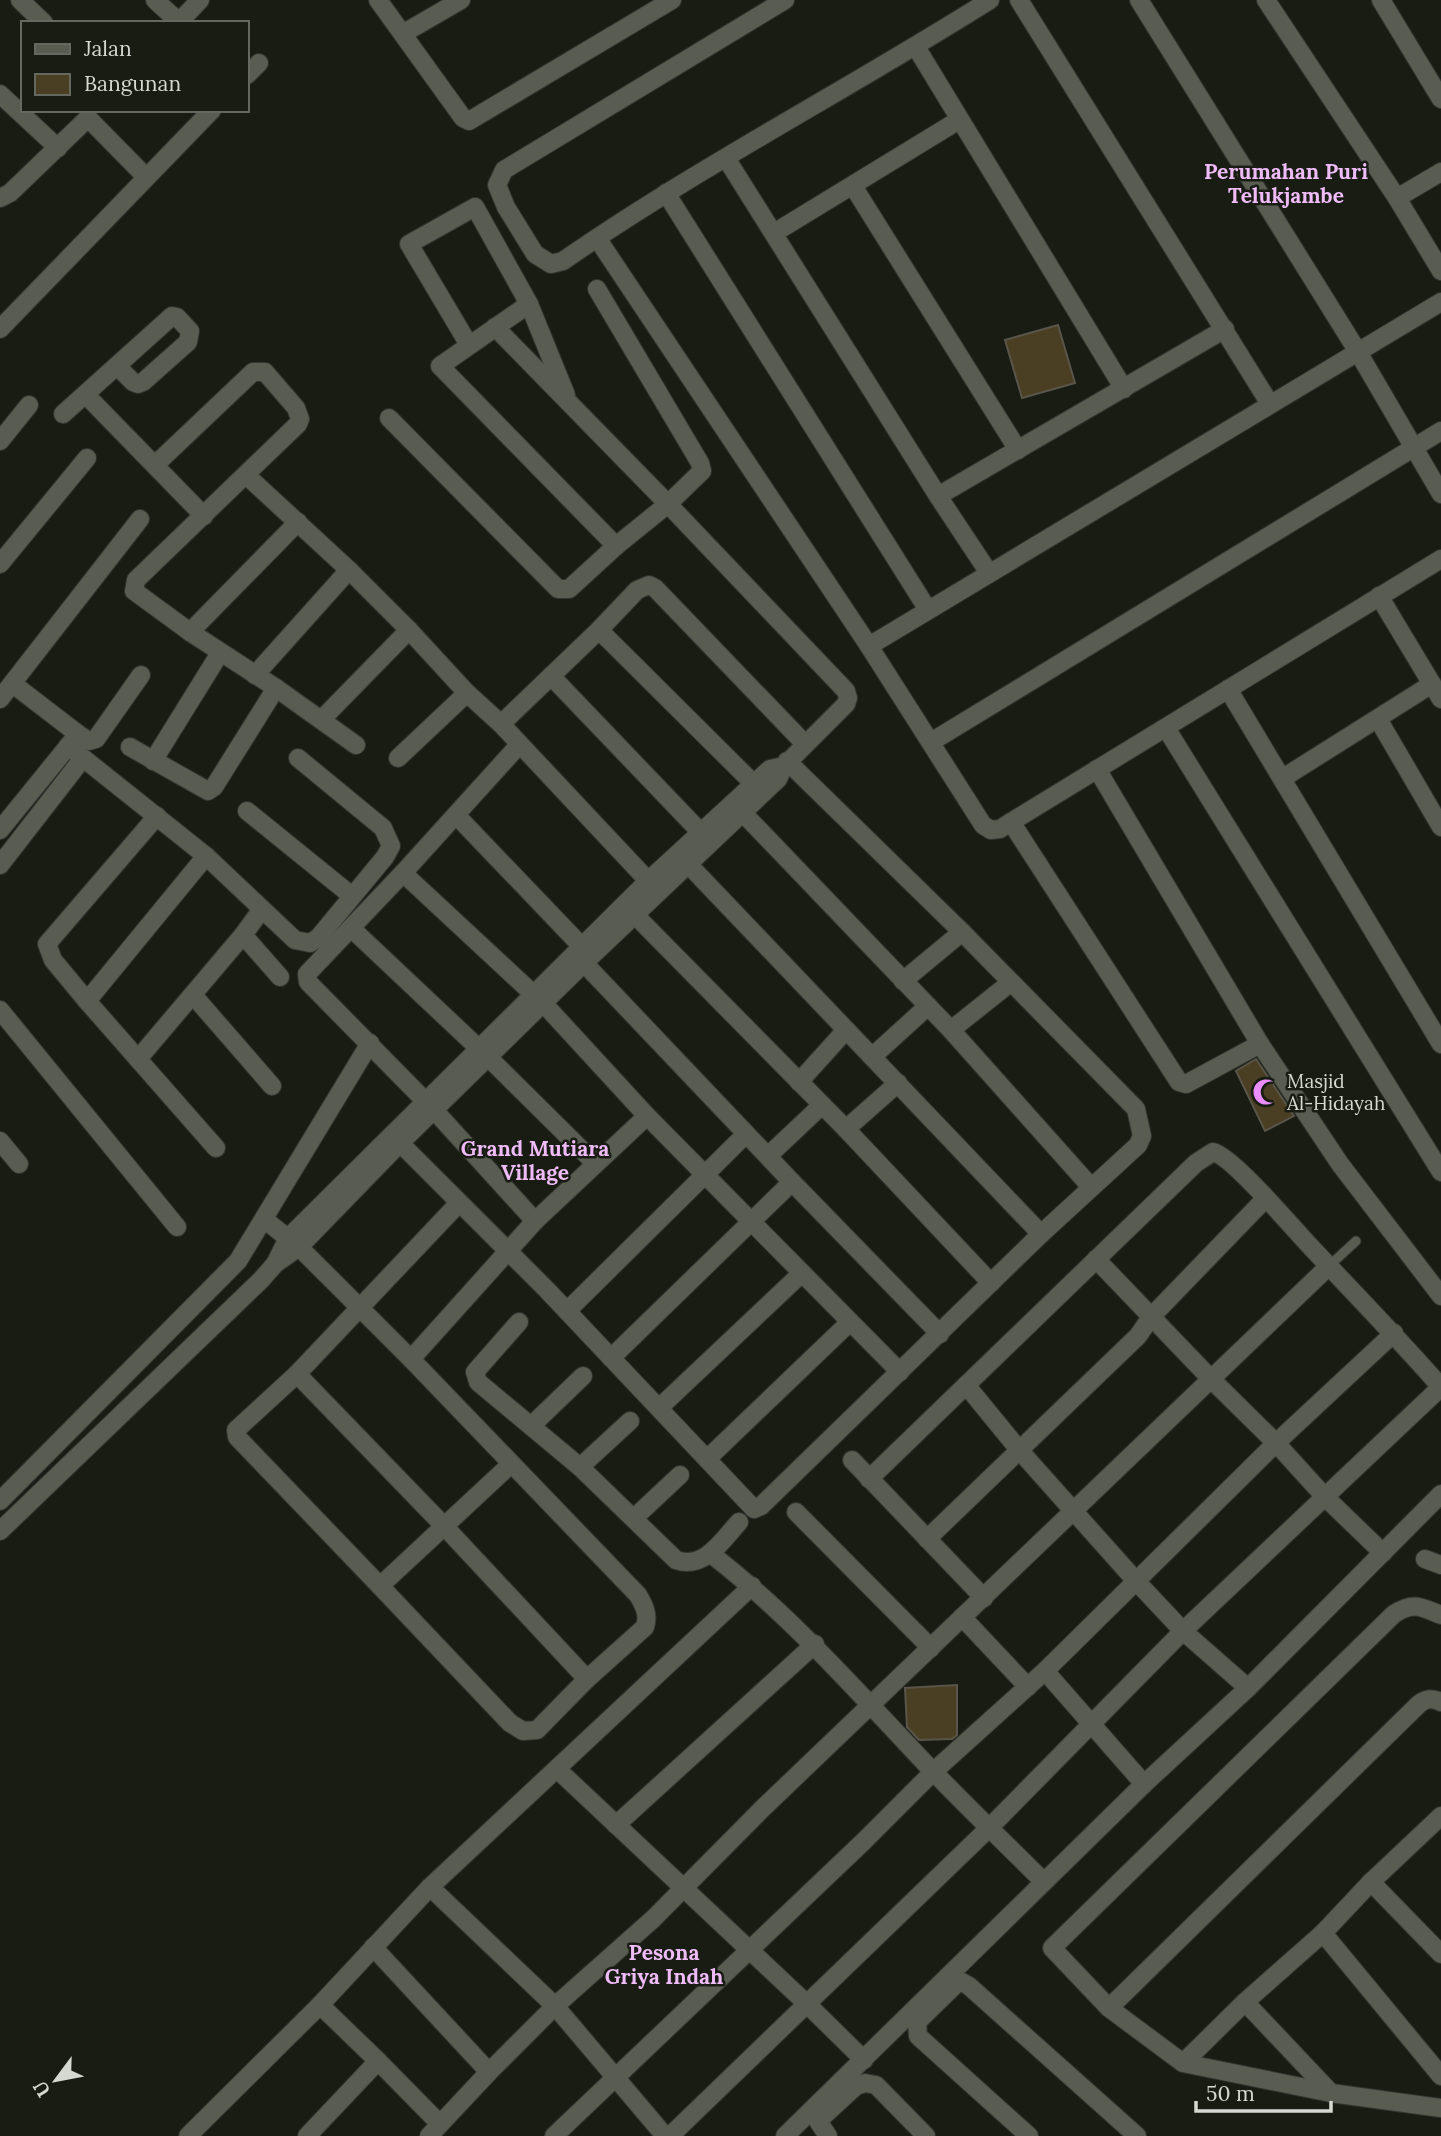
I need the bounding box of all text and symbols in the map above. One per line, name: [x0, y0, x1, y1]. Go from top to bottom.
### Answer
legend: [21, 21, 248, 112]
text: Jalan: [83, 35, 132, 62]
text: Bangunan: [84, 70, 181, 97]
district label: Perumahan Puri Telukjambe: [1204, 158, 1368, 209]
place label: Masjid Al-Hidayah: [1286, 1069, 1385, 1115]
mosque icon: Masjid Al-Hidayah: [1251, 1077, 1281, 1107]
district label: Grand Mutiara Village: [461, 1135, 609, 1186]
district label: Pesona Griya Indah: [605, 1939, 723, 1990]
north arrow: [21, 2045, 91, 2115]
scale bar: [1196, 2070, 1331, 2114]
text: U: [28, 2077, 56, 2101]
text: 50 m: [1206, 2080, 1255, 2107]

